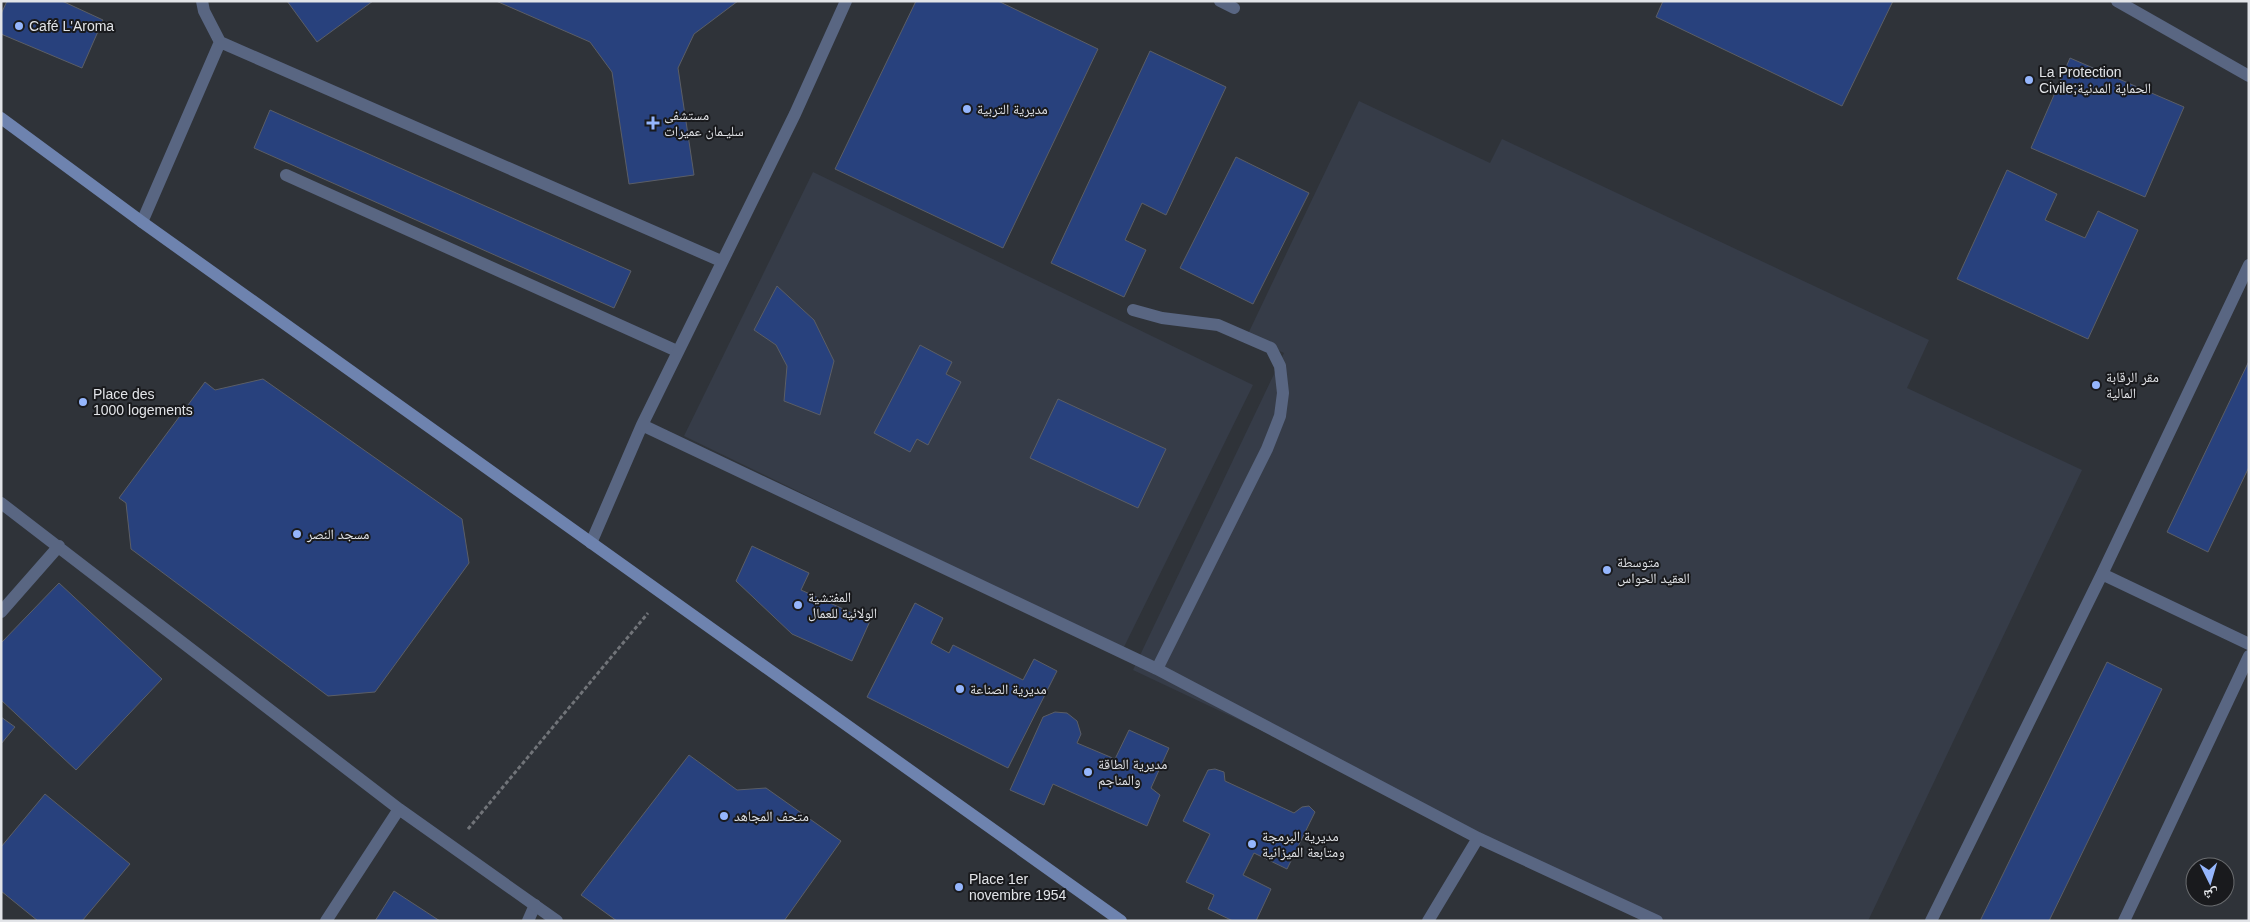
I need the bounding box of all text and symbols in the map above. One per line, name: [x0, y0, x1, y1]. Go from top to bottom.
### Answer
place label: Café L'Aroma: [29, 18, 114, 34]
marker: Café L'Aroma: [13, 20, 25, 32]
place label: La Protection Civile;الحماية المدنية: [2039, 64, 2151, 96]
marker: La Protection Civile;الحماية المدنية: [2023, 74, 2035, 86]
place label: مديرية التربية: [977, 101, 1048, 118]
marker: مديرية التربية: [961, 103, 973, 115]
place label: مستشفى سليـمان عميرات: [664, 107, 744, 140]
marker: مستشفى سليـمان عميرات: [646, 116, 660, 130]
place label: مقر الرقابة المالية: [2106, 369, 2159, 401]
marker: مقر الرقابة المالية: [2090, 379, 2102, 391]
place label: Place des 1000 logements: [93, 386, 193, 418]
marker: Place des 1000 logements: [77, 396, 89, 408]
place label: مسجد النصر: [306, 526, 369, 543]
marker: مسجد النصر: [291, 528, 303, 540]
place label: متوسطة العقيد الحواس: [1617, 554, 1690, 587]
marker: متوسطة العقيد الحواس: [1601, 564, 1613, 576]
place label: المفتشية الولائية للعمال: [808, 589, 877, 622]
marker: المفتشية الولائية للعمال: [792, 599, 804, 611]
place label: مديرية الصناعة: [970, 681, 1047, 698]
marker: مديرية الصناعة: [954, 683, 966, 695]
place label: مديرية الطاقة والمناجم: [1098, 756, 1167, 790]
marker: مديرية الطاقة والمناجم: [1082, 766, 1094, 778]
place label: متحف المجاهد: [734, 808, 809, 824]
marker: متحف المجاهد: [718, 810, 730, 822]
place label: مديرية البرمجة ومتابعة الميزانية: [1262, 828, 1345, 861]
marker: مديرية البرمجة ومتابعة الميزانية: [1246, 838, 1258, 850]
north arrow: [2185, 857, 2235, 907]
place label: Place 1er novembre 1954: [969, 871, 1067, 903]
marker: Place 1er novembre 1954: [953, 881, 965, 893]
text: ش: [2203, 885, 2219, 904]

